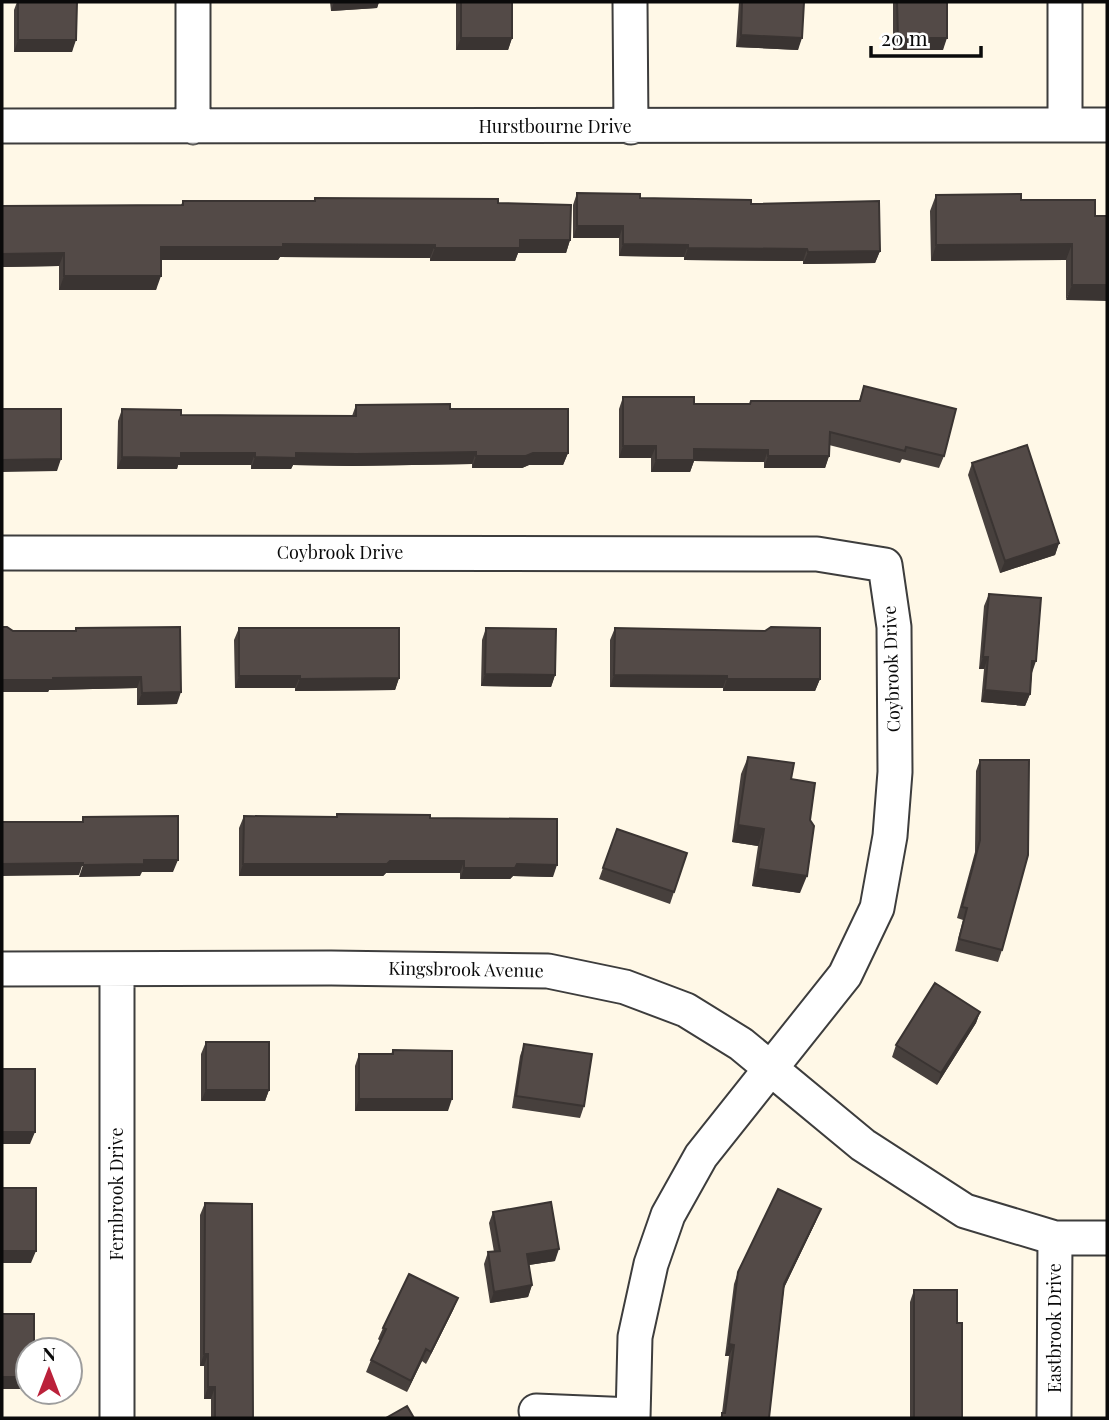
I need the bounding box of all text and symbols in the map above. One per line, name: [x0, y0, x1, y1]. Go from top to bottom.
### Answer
scale bar: [871, 14, 981, 58]
text: 20 m: [881, 23, 928, 51]
street label: Hurstbourne Drive: [478, 114, 632, 138]
street label: Coybrook Drive: [277, 540, 403, 564]
street label: Coybrook Drive: [877, 605, 905, 733]
street label: Kingsbrook Avenue: [388, 956, 544, 982]
street label: Fernbrook Drive: [104, 1127, 128, 1261]
street label: Eastbrook Drive: [1042, 1263, 1066, 1393]
north arrow: [14, 1336, 84, 1406]
text: N: [42, 1340, 56, 1366]

